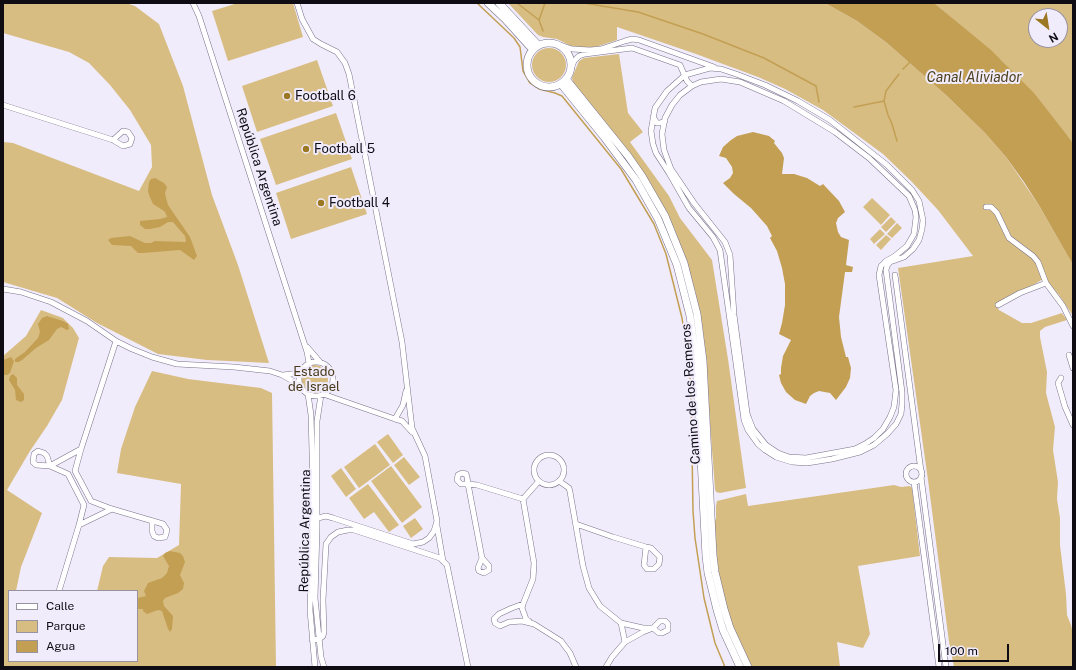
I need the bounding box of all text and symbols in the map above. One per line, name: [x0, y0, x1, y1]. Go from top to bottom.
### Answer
north arrow: [1028, 8, 1068, 48]
text: N: [1047, 30, 1060, 45]
water label: Canal Aliviador: [926, 70, 1022, 86]
place label: Football 6: [295, 88, 356, 104]
marker: Football 6: [282, 91, 292, 101]
street label: República Argentina: [233, 106, 285, 228]
place label: Football 5: [314, 141, 375, 157]
marker: Football 5: [301, 144, 311, 154]
place label: Football 4: [329, 195, 390, 211]
marker: Football 4: [316, 198, 326, 208]
street label: Camino de los Remeros: [678, 323, 704, 465]
park label: Estado de Israel: [288, 364, 340, 395]
street label: República Argentina: [296, 469, 314, 593]
legend: [8, 590, 138, 662]
text: Calle: [46, 599, 74, 613]
text: Parque: [46, 619, 86, 633]
scale bar: [940, 636, 1011, 662]
text: Agua: [46, 639, 75, 653]
text: 100 m: [945, 644, 978, 658]

